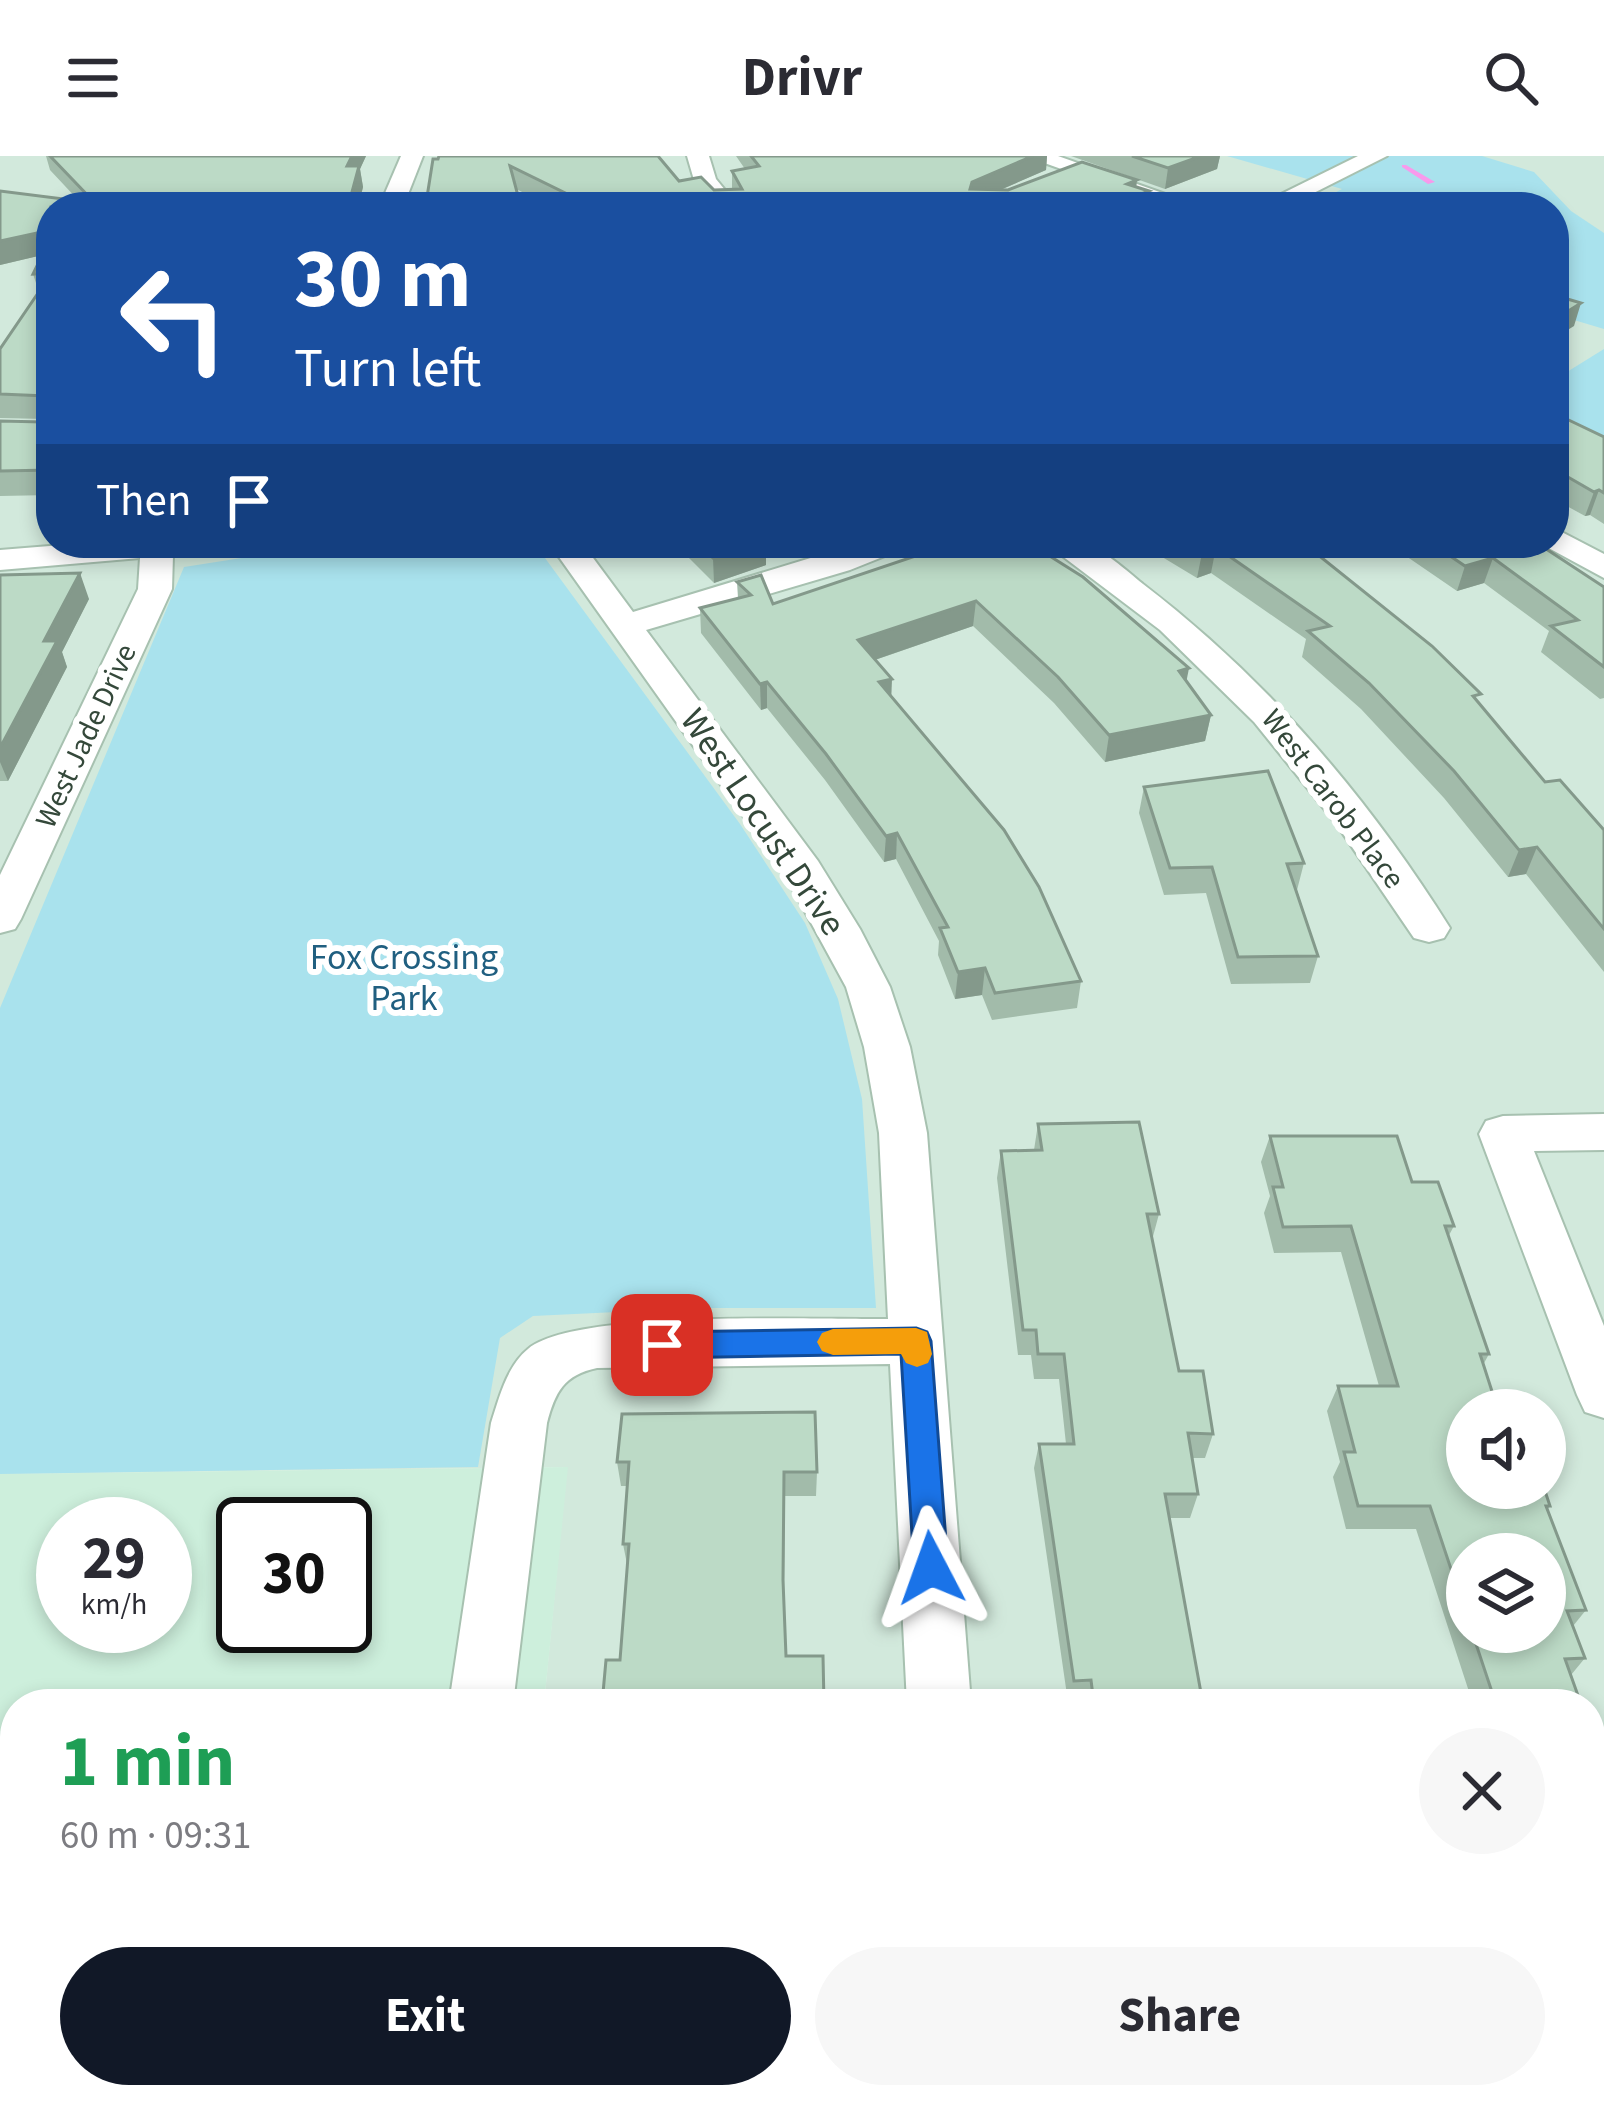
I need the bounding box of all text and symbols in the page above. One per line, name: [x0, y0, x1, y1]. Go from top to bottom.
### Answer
text: Drivr: [742, 40, 862, 117]
icon: menu: [60, 45, 126, 111]
icon: search: [1478, 45, 1544, 111]
text: 30 m: [294, 220, 472, 340]
icon: left: [96, 240, 252, 396]
text: Turn left: [294, 331, 481, 408]
icon: arrive: [216, 468, 282, 534]
text: Then: [96, 469, 192, 533]
street label: West Jade Drive: [25, 637, 147, 835]
street label: West Locust Drive: [668, 698, 858, 946]
street label: West Carob Place: [1251, 700, 1415, 898]
park label: Fox Crossing Park: [310, 932, 498, 1024]
pin: [611, 1294, 713, 1396]
icon: arrive: [629, 1312, 695, 1378]
map controls: [1446, 1389, 1566, 1653]
button: sound: [1446, 1389, 1566, 1509]
speed limit sign: 30: [216, 1497, 372, 1653]
position arrow: [868, 1505, 994, 1631]
text: 29: [82, 1517, 146, 1602]
button: layers: [1446, 1533, 1566, 1653]
text: km/h: [81, 1583, 147, 1626]
text: 1 min: [60, 1711, 235, 1814]
button: close: [1419, 1728, 1545, 1854]
text: 60 m · 09:31: [60, 1808, 251, 1864]
button: Exit: [60, 1947, 791, 2085]
button: Share: [815, 1947, 1545, 2085]

